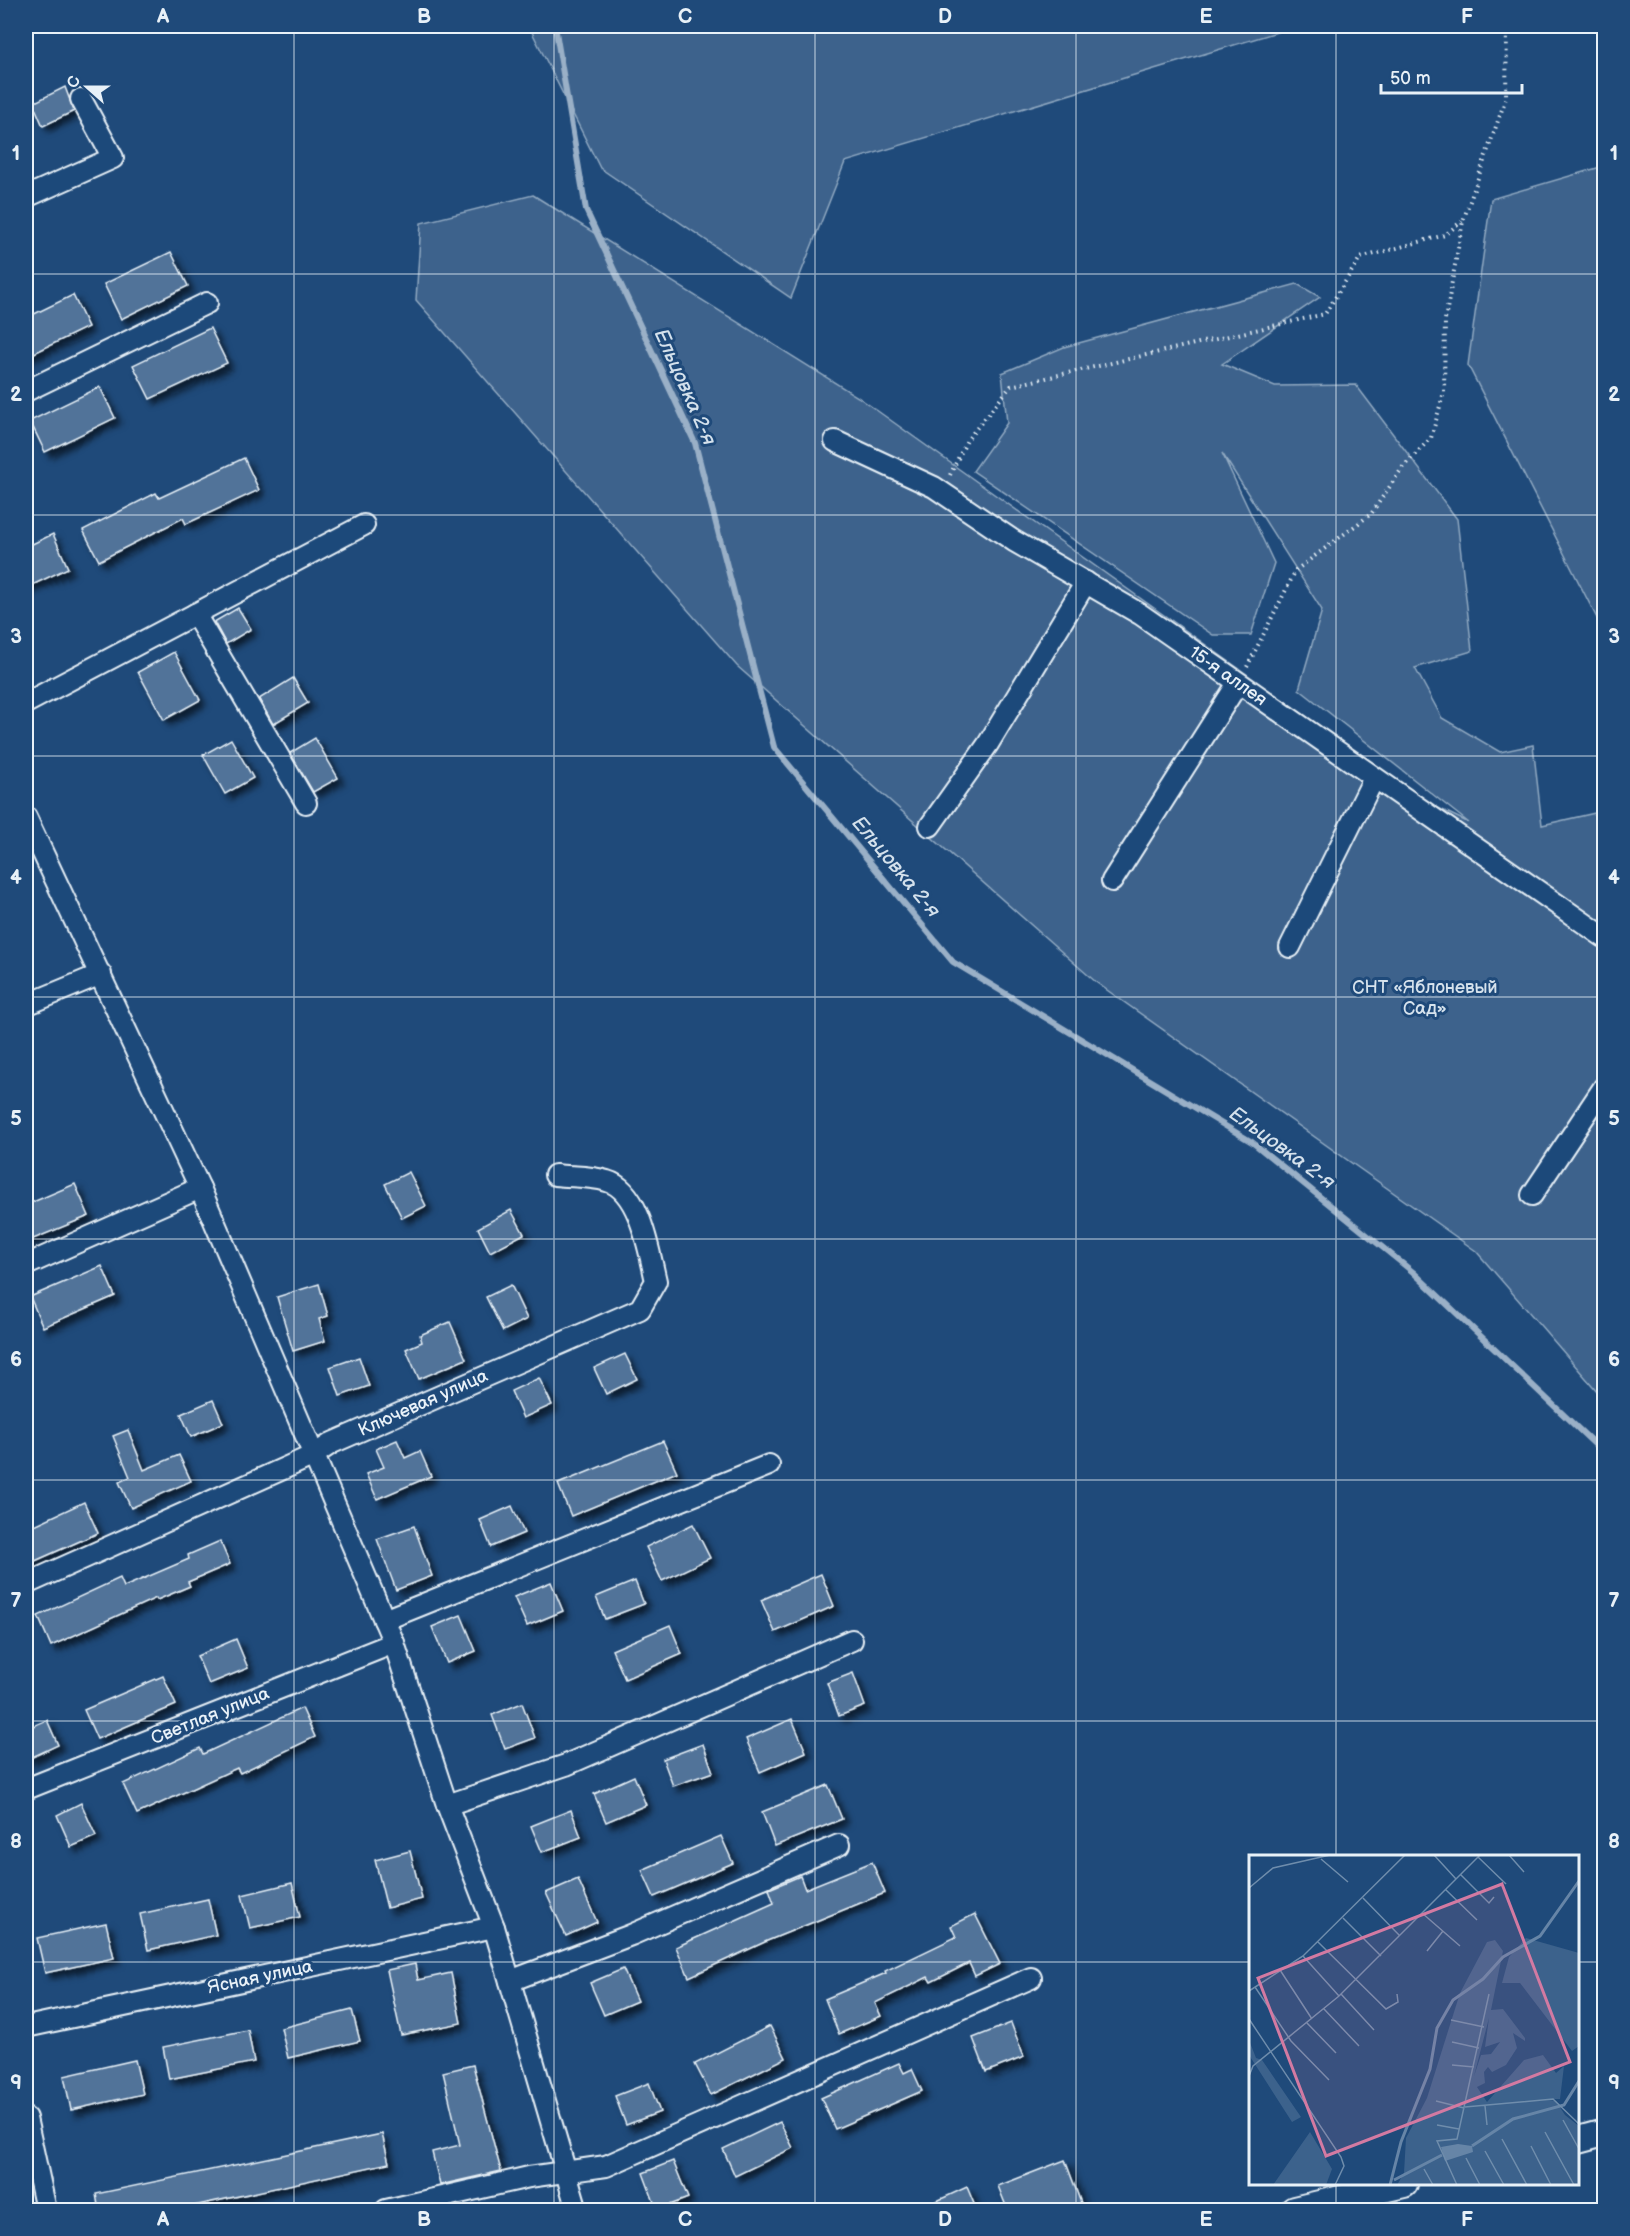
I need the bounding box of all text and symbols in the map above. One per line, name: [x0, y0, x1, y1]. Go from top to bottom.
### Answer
text: A: [156, 5, 170, 29]
text: B: [417, 5, 431, 29]
text: C: [678, 5, 692, 29]
text: D: [938, 5, 952, 29]
text: E: [1200, 5, 1213, 29]
text: F: [1461, 5, 1473, 29]
north arrow: [57, 57, 117, 117]
scale bar: [1381, 57, 1522, 95]
text: 50 m: [1390, 68, 1431, 89]
text: С: [64, 74, 85, 91]
text: 1: [12, 142, 20, 166]
text: 1: [1610, 142, 1618, 166]
water label: Ельцовка 2-я: [649, 325, 721, 449]
text: 2: [10, 383, 22, 407]
text: 2: [1608, 383, 1620, 407]
text: 3: [10, 625, 22, 649]
text: 3: [1608, 625, 1620, 649]
street label: 15-я аллея: [1185, 642, 1271, 710]
water label: Ельцовка 2-я: [847, 812, 945, 922]
text: 4: [10, 866, 22, 890]
text: 4: [1608, 866, 1620, 890]
park label: СНТ «Яблоневый Сад»: [1352, 977, 1498, 1019]
water label: Ельцовка 2-я: [1225, 1102, 1339, 1194]
text: 5: [10, 1107, 22, 1131]
text: 5: [1608, 1107, 1620, 1131]
text: 6: [10, 1348, 22, 1372]
text: 6: [1608, 1348, 1620, 1372]
street label: Ключевая улица: [355, 1365, 491, 1441]
text: 7: [10, 1589, 22, 1613]
text: 7: [1608, 1589, 1620, 1613]
street label: Светлая улица: [148, 1683, 272, 1749]
text: 8: [10, 1830, 22, 1854]
text: 8: [1608, 1830, 1620, 1854]
inset map: [1249, 1855, 1579, 2185]
street label: Ясная улица: [206, 1956, 315, 1998]
text: 9: [10, 2071, 22, 2095]
text: 9: [1608, 2071, 1620, 2095]
text: A: [156, 2208, 170, 2232]
text: B: [417, 2208, 431, 2232]
text: C: [678, 2208, 692, 2232]
text: D: [938, 2208, 952, 2232]
text: E: [1200, 2208, 1213, 2232]
text: F: [1461, 2208, 1473, 2232]

